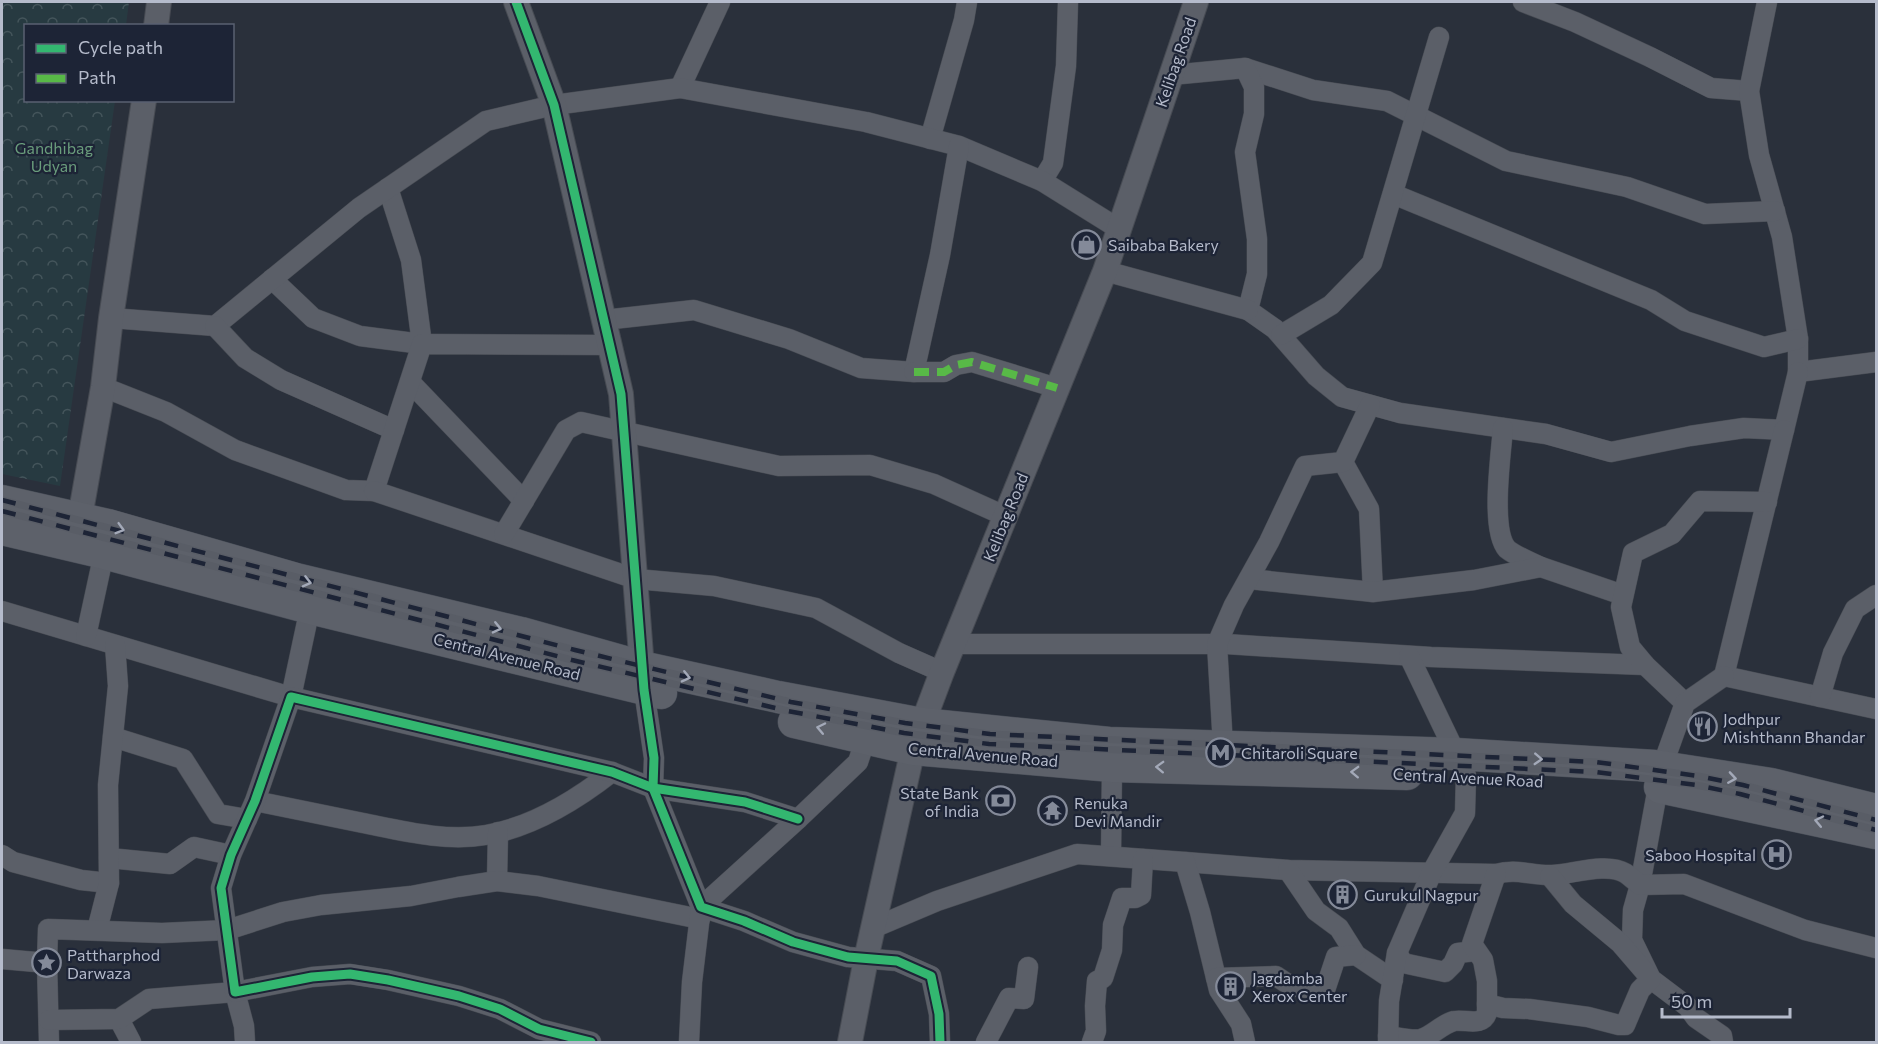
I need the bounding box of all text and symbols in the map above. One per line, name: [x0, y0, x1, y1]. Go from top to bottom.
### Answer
street label: Kelibag Road: [1151, 15, 1199, 109]
legend: [24, 24, 234, 102]
text: Cycle path: [78, 36, 163, 58]
text: Path: [78, 66, 116, 88]
park label: Gandhibag Udyan: [15, 138, 93, 175]
shop icon: Saibaba Bakery: [1071, 228, 1103, 260]
place label: Saibaba Bakery: [1108, 235, 1219, 254]
street label: Kelibag Road: [979, 470, 1031, 564]
one-way arrow: [114, 522, 125, 534]
one-way arrow: [302, 575, 312, 587]
one-way arrow: [492, 620, 502, 633]
street label: Central Avenue Road: [432, 629, 582, 683]
one-way arrow: [680, 669, 690, 682]
place label: Jodhpur Mishthann Bhandar: [1723, 709, 1866, 746]
restaurant icon: Jodhpur Mishthann Bhandar: [1686, 711, 1718, 743]
one-way arrow: [817, 722, 827, 735]
metro station icon: Chitaroli Square: [1204, 736, 1236, 768]
street label: Central Avenue Road: [907, 738, 1059, 770]
place label: Chitaroli Square: [1241, 743, 1358, 762]
one-way arrow: [1533, 752, 1542, 765]
one-way arrow: [1156, 761, 1165, 773]
street label: Central Avenue Road: [1392, 764, 1544, 790]
one-way arrow: [1351, 766, 1360, 779]
one-way arrow: [1727, 771, 1736, 783]
place label: State Bank of India: [900, 783, 979, 820]
bank icon: State Bank of India: [984, 785, 1016, 817]
place label: Renuka Devi Mandir: [1074, 793, 1162, 830]
temple icon: Renuka Devi Mandir: [1037, 795, 1069, 827]
one-way arrow: [1815, 815, 1825, 828]
hospital icon: Saboo Hospital: [1761, 838, 1793, 870]
place label: Saboo Hospital: [1645, 845, 1756, 864]
building icon: Gurukul Nagpur: [1327, 878, 1359, 910]
place label: Gurukul Nagpur: [1364, 885, 1479, 904]
place label: Pattharphod Darwaza: [67, 945, 160, 982]
place icon: Pattharphod Darwaza: [30, 947, 62, 979]
place label: Jagdamba Xerox Center: [1252, 968, 1348, 1005]
building icon: Jagdamba Xerox Center: [1215, 970, 1247, 1002]
scale bar: [1662, 981, 1790, 1019]
text: 50 m: [1671, 990, 1712, 1012]

